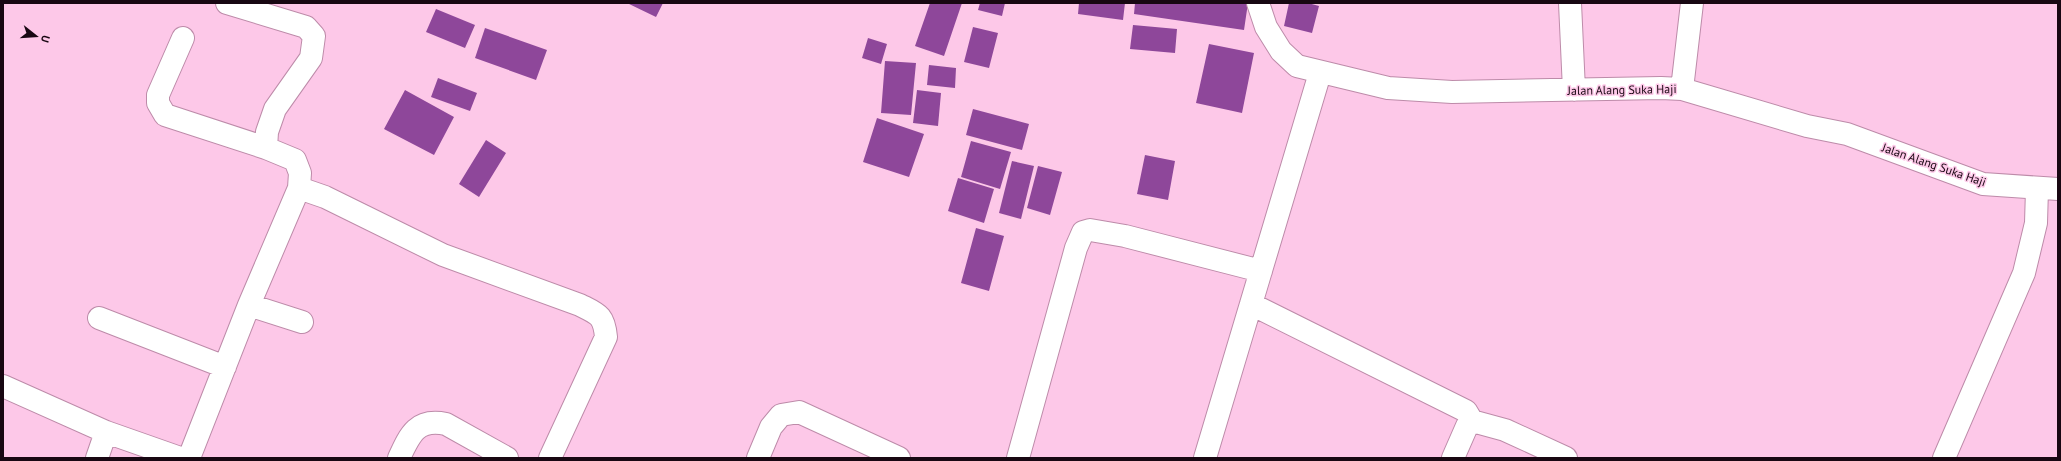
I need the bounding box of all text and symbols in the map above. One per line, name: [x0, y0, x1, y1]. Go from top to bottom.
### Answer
north arrow: [16, 16, 56, 56]
text: U: [38, 34, 53, 44]
street label: Jalan Alang Suka Haji: [1566, 81, 1677, 98]
street label: Jalan Alang Suka Haji: [1879, 139, 1988, 189]

